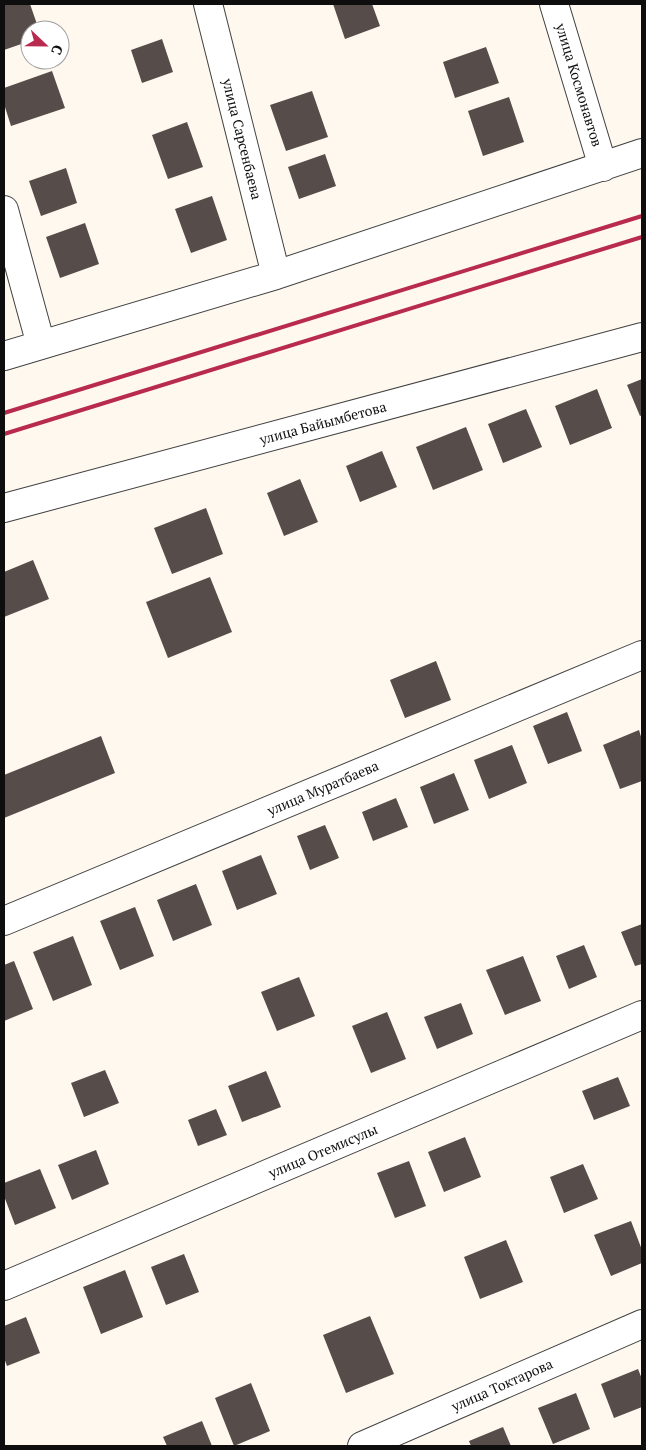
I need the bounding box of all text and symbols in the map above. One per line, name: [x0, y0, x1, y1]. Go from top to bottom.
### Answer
north arrow: [20, 20, 70, 70]
street label: улица Космонавтов: [551, 20, 607, 149]
text: С: [47, 42, 68, 58]
street label: улица Сарсенбаева: [218, 75, 267, 201]
street label: улица Байымбетова: [256, 396, 388, 449]
street label: улица Муратбаева: [263, 755, 381, 820]
street label: улица Отемисулы: [265, 1119, 380, 1182]
street label: улица Токтарова: [447, 1354, 555, 1416]

